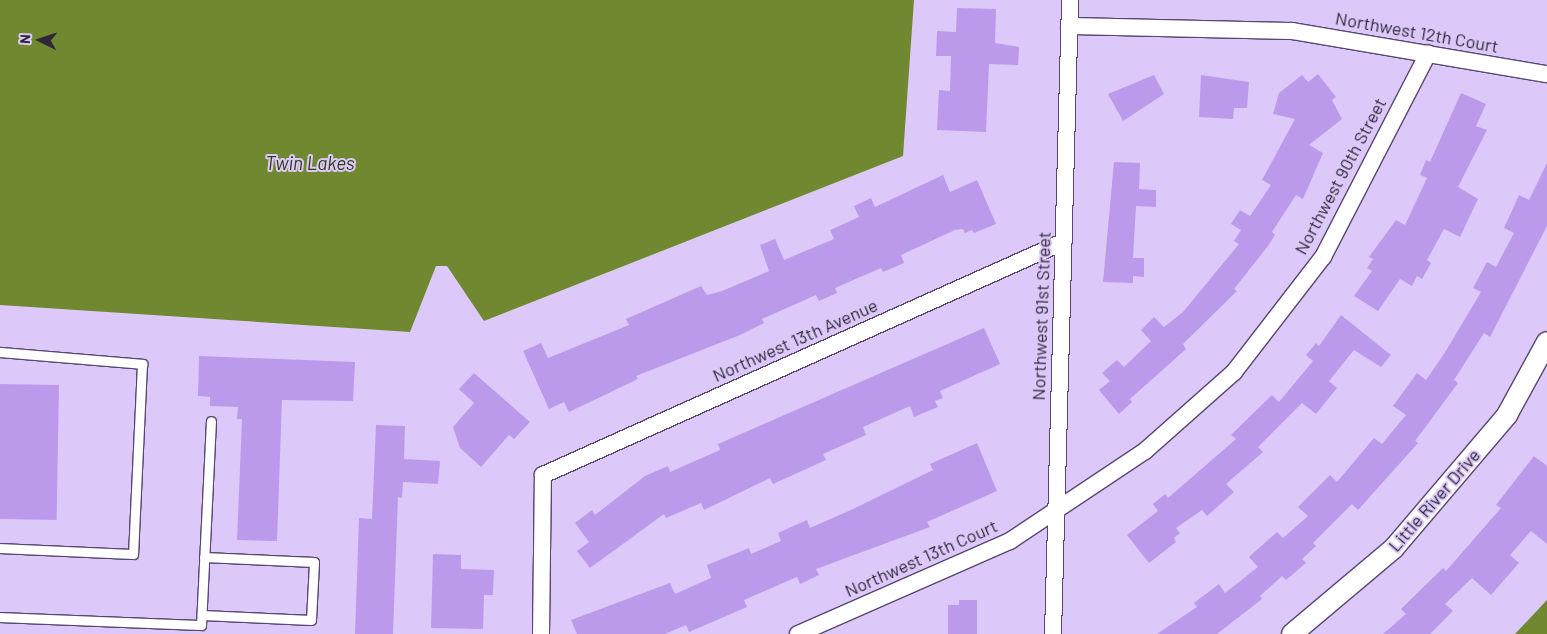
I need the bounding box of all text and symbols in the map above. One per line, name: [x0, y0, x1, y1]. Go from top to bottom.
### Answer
street label: Northwest 12th Court: [1334, 7, 1500, 57]
north arrow: [15, 15, 65, 65]
text: N: [16, 34, 33, 44]
street label: Northwest 90th Street: [1290, 94, 1390, 258]
water label: Twin Lakes: [265, 152, 355, 174]
street label: Northwest 91st Street: [1027, 231, 1055, 401]
street label: Northwest 13th Avenue: [709, 294, 881, 386]
street label: Little River Drive: [1384, 444, 1484, 556]
street label: Northwest 13th Court: [841, 515, 1001, 601]

